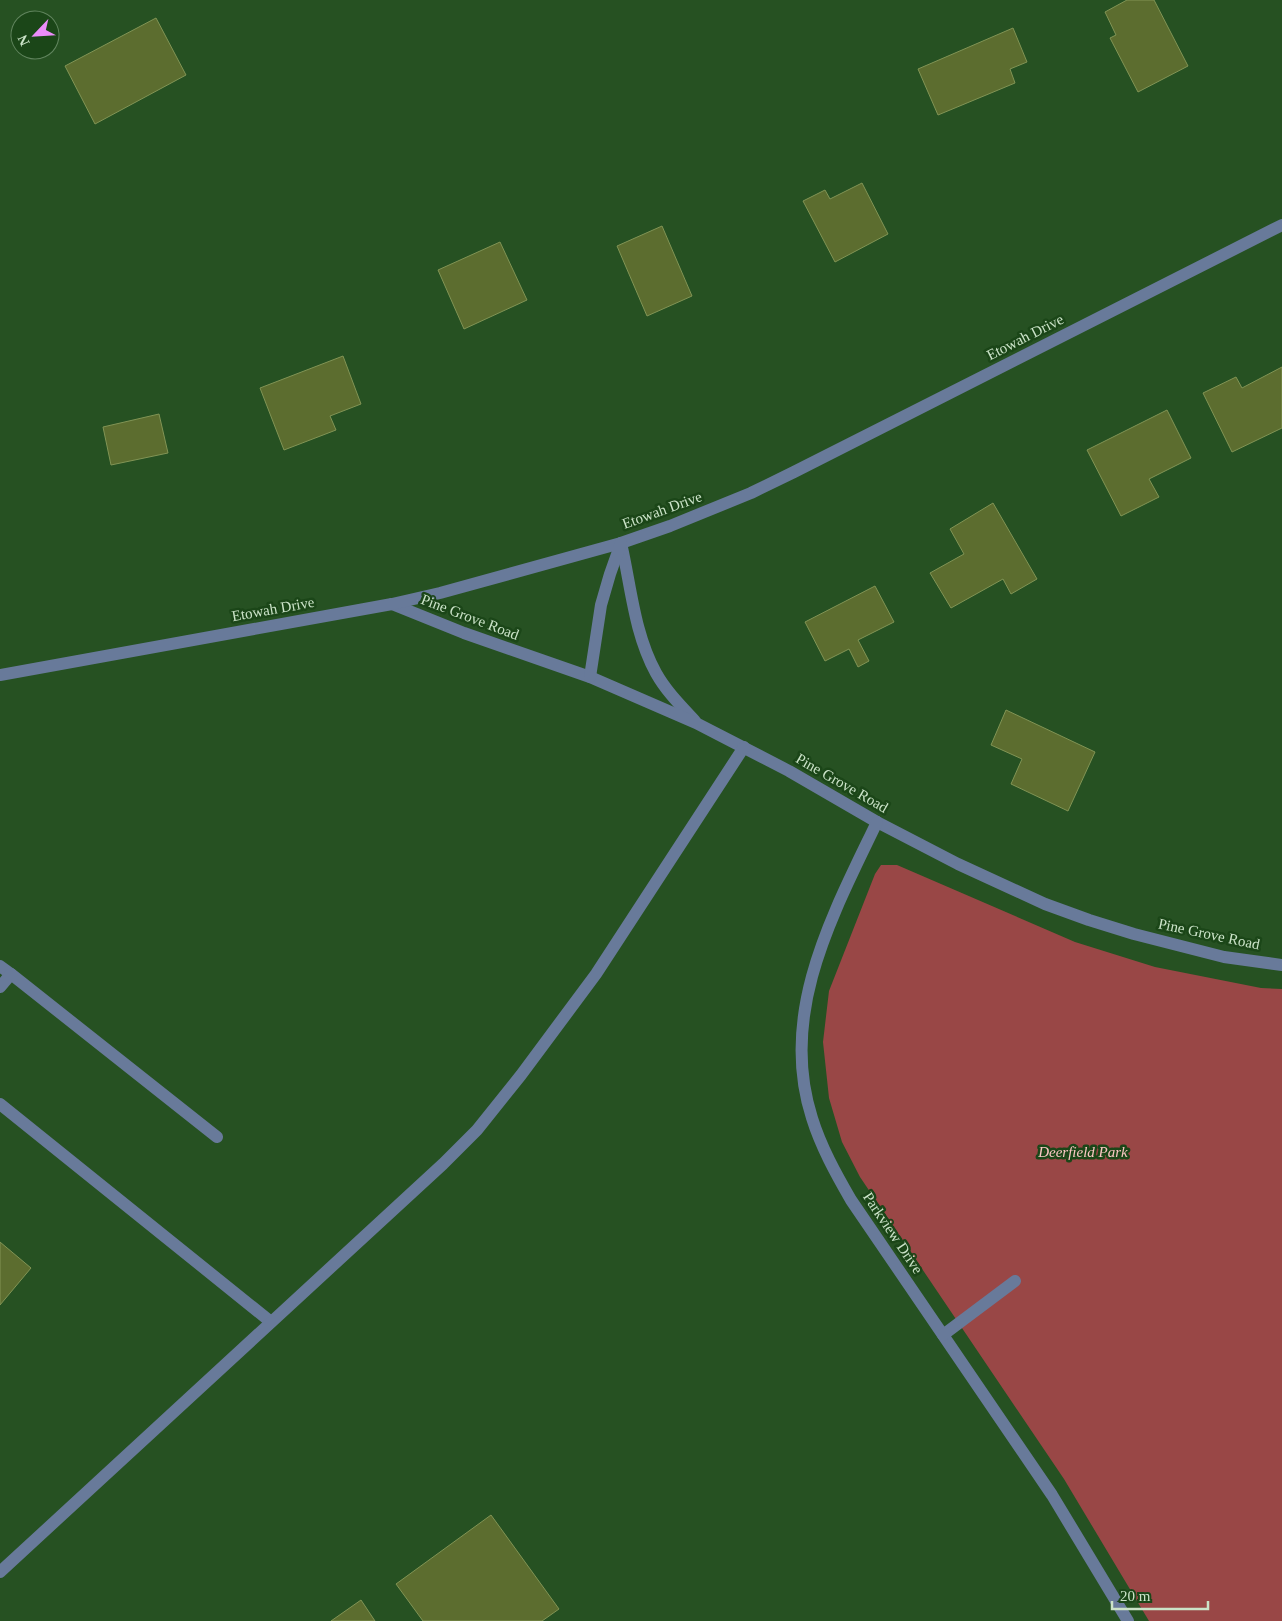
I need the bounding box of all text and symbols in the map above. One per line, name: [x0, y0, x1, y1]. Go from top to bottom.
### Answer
north arrow: [10, 10, 60, 60]
text: N: [15, 33, 33, 48]
street label: Etowah Drive: [984, 311, 1066, 363]
street label: Etowah Drive: [620, 488, 704, 532]
street label: Pine Grove Road: [419, 591, 522, 643]
street label: Etowah Drive: [230, 594, 316, 624]
street label: Pine Grove Road: [793, 750, 891, 816]
street label: Pine Grove Road: [1157, 915, 1262, 953]
park label: Deerfield Park: [1037, 1144, 1128, 1160]
street label: Parkview Drive: [860, 1189, 926, 1277]
scale bar: [1112, 1578, 1208, 1610]
text: 20 m: [1120, 1588, 1151, 1604]

